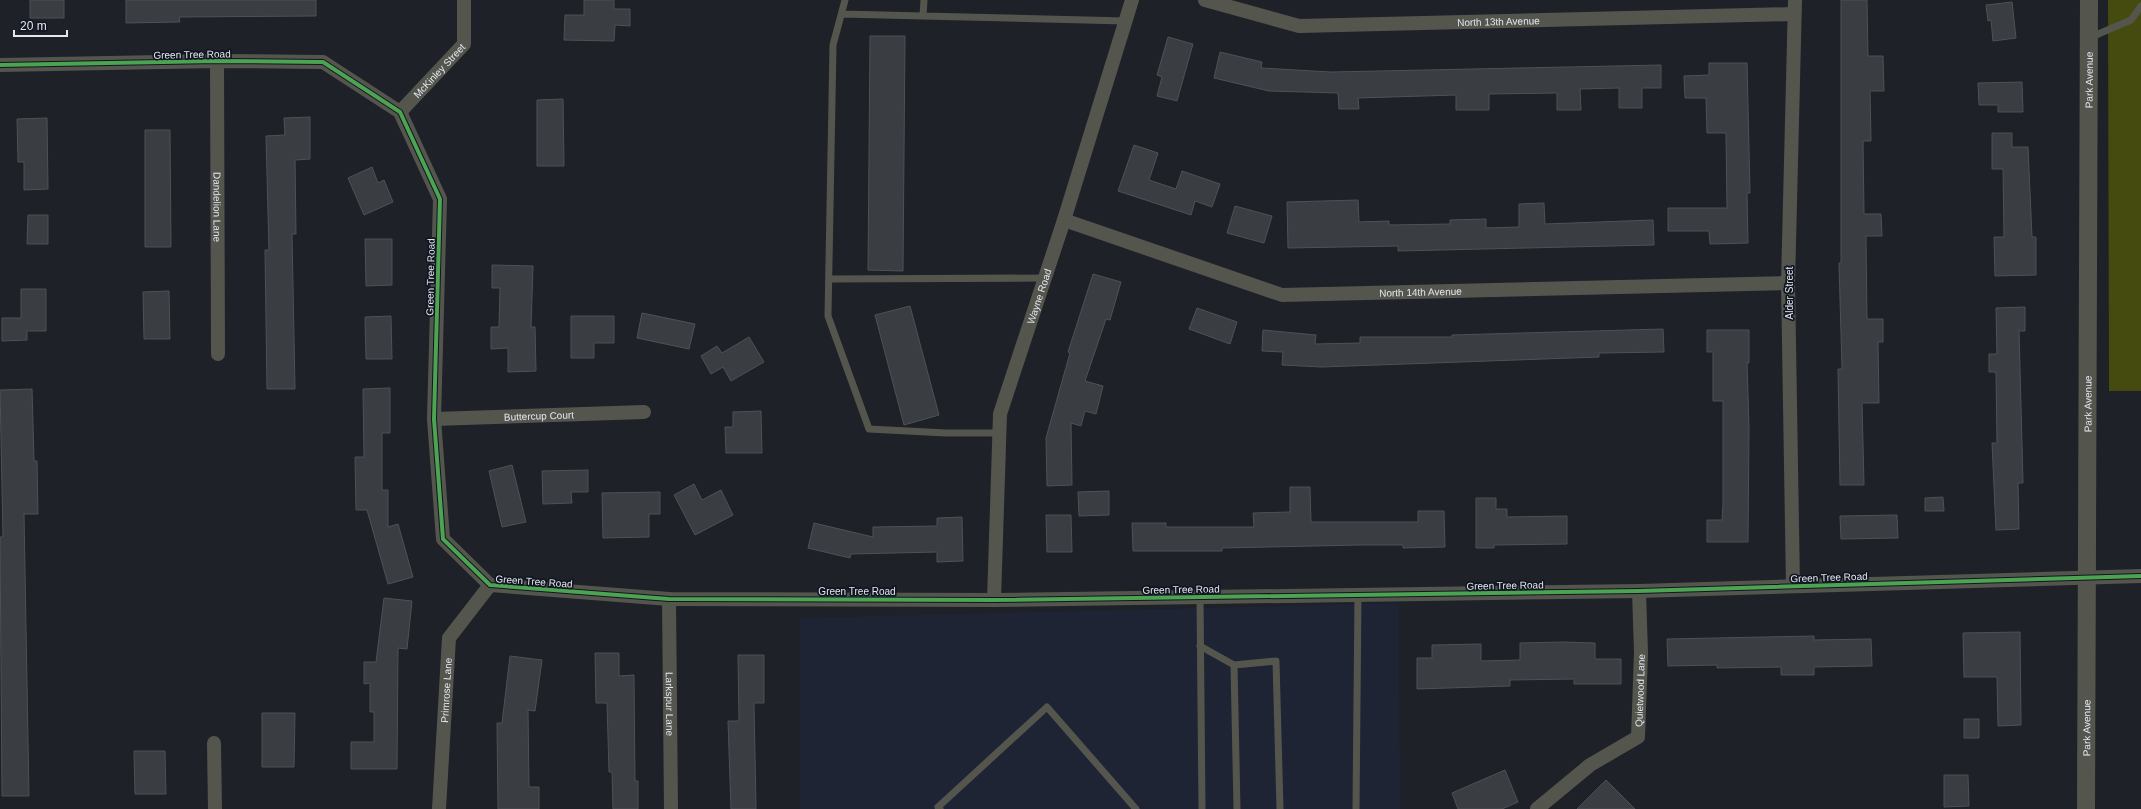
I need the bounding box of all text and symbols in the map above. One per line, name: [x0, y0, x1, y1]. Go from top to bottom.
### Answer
scale bar: [14, 12, 67, 38]
street label: North 13th Avenue: [1457, 15, 1540, 28]
text: 20 m: [20, 19, 47, 33]
street label: McKinley Street: [411, 41, 468, 100]
street label: Green Tree Road: [153, 48, 231, 61]
street label: Park Avenue: [2084, 51, 2095, 108]
street label: Dandelion Lane: [211, 172, 223, 243]
street label: Green Tree Road: [424, 238, 437, 316]
street label: Alder Street: [1784, 266, 1795, 319]
street label: Wayne Road: [1025, 267, 1054, 326]
street label: North 14th Avenue: [1379, 286, 1462, 299]
street label: Park Avenue: [2082, 375, 2094, 432]
street label: Buttercup Court: [504, 409, 574, 423]
street label: Green Tree Road: [1790, 571, 1868, 584]
street label: Green Tree Road: [495, 573, 573, 590]
street label: Green Tree Road: [1466, 579, 1544, 592]
street label: Green Tree Road: [1142, 583, 1220, 596]
street label: Green Tree Road: [818, 586, 896, 597]
street label: Quietwood Lane: [1633, 653, 1647, 727]
street label: Primrose Lane: [439, 657, 454, 723]
street label: Larkspur Lane: [664, 672, 675, 736]
street label: Park Avenue: [2081, 699, 2092, 756]

